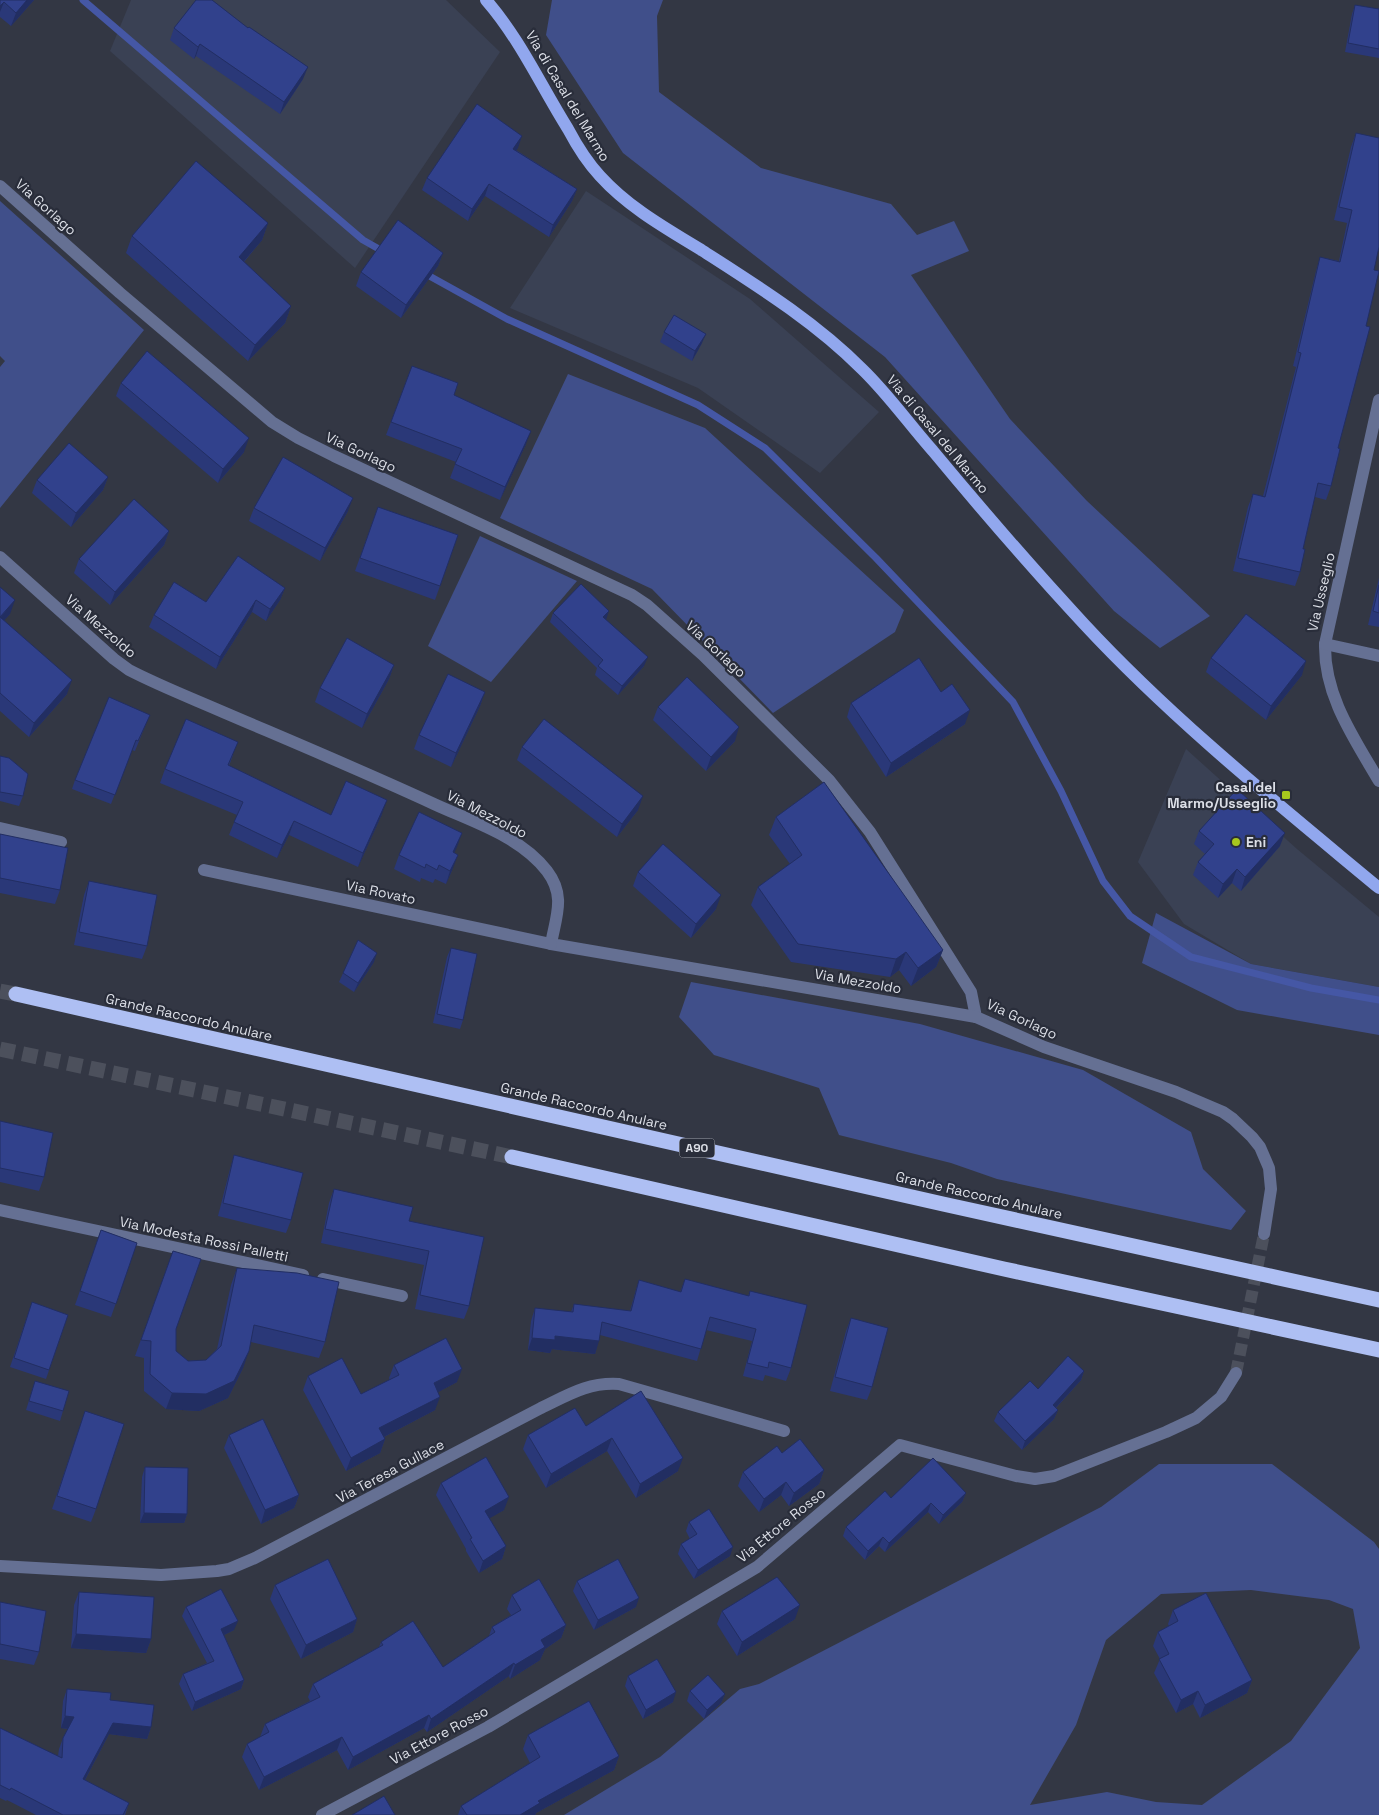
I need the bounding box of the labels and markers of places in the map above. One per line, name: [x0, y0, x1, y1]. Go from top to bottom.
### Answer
place label: Casal del Marmo/Usseglio: [1167, 778, 1276, 812]
marker: Casal del Marmo/Usseglio: [1280, 789, 1292, 801]
place label: Eni: [1246, 833, 1266, 851]
marker: Eni: [1230, 836, 1242, 848]

